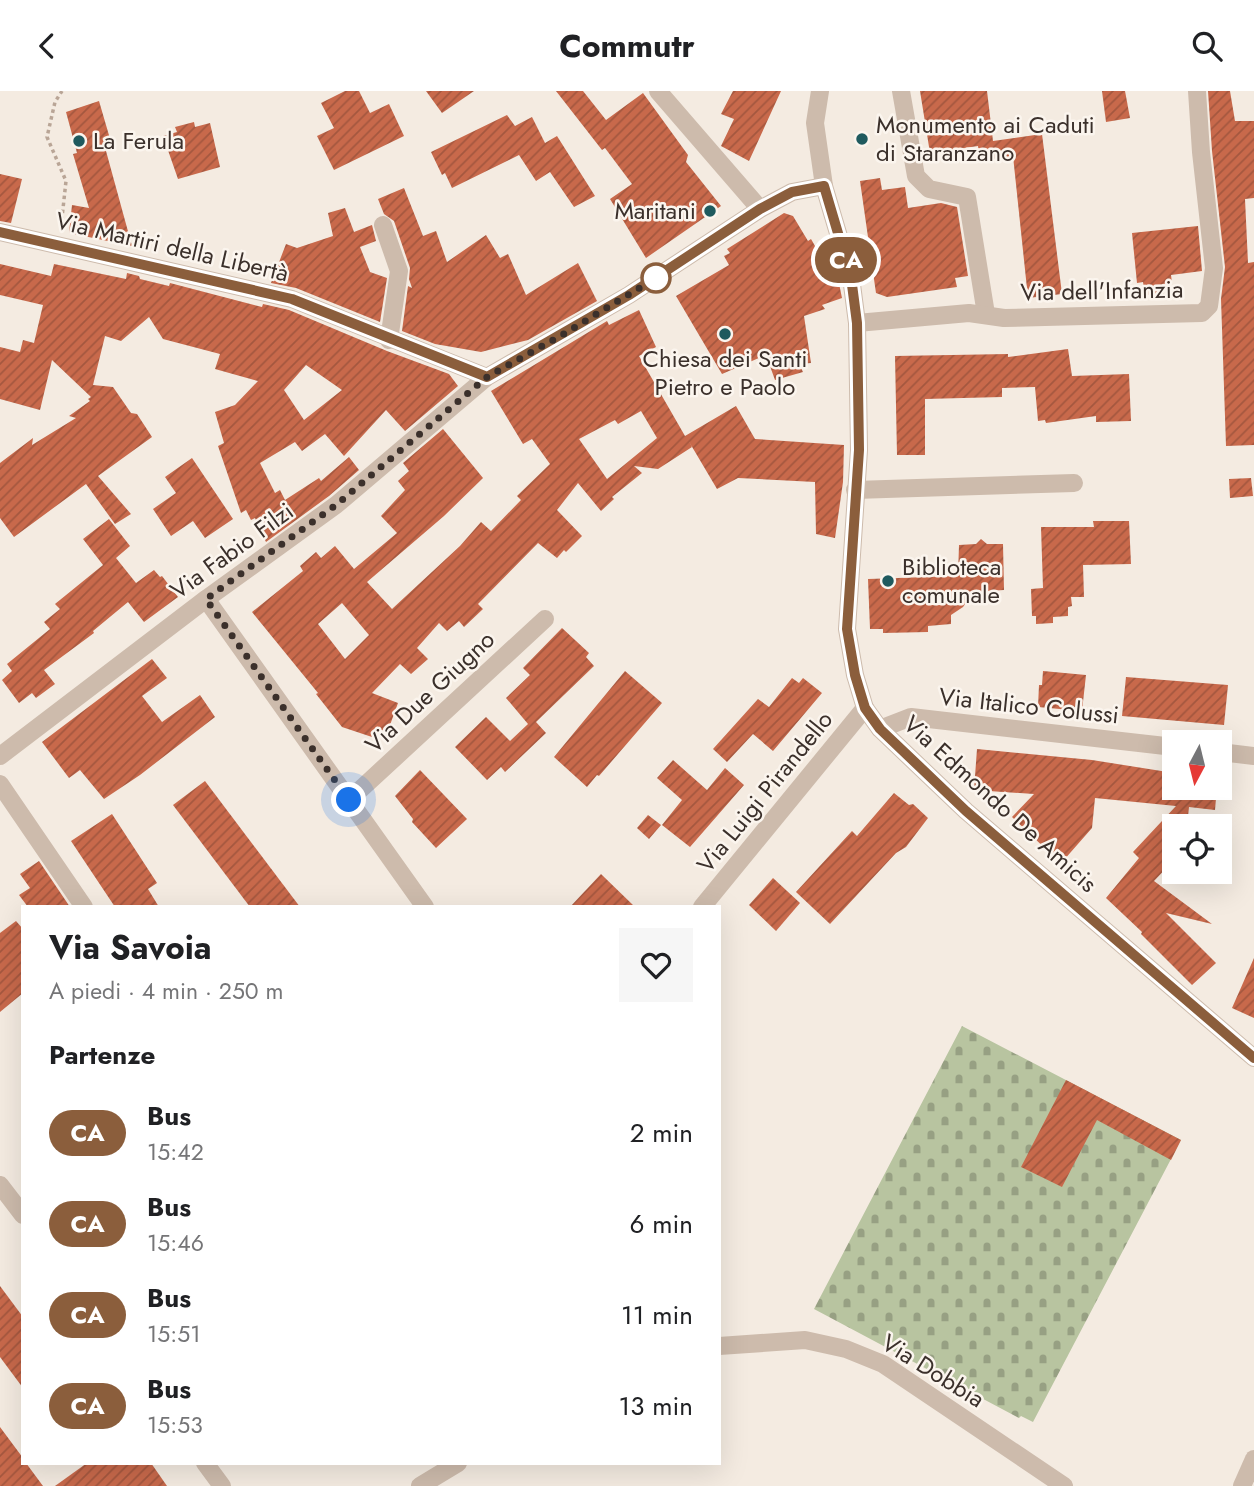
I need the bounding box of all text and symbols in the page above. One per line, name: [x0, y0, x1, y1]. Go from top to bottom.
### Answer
text: Commutr: [559, 23, 695, 69]
icon: back: [28, 27, 66, 65]
icon: search: [1188, 27, 1226, 65]
place label: Monumento ai Caduti di Staranzano: [876, 107, 1095, 170]
place label: La Ferula: [93, 123, 184, 158]
marker: Monumento ai Caduti di Staranzano: [854, 131, 870, 147]
marker: La Ferula: [71, 133, 87, 149]
place label: Maritani: [614, 193, 696, 228]
street label: Via Martiri della Libertà: [52, 203, 292, 290]
marker: Maritani: [702, 203, 718, 219]
line badge: CA: [814, 237, 878, 283]
text: CA: [829, 242, 863, 277]
unlabelled marker: [641, 263, 671, 293]
street label: Via dell'Infanzia: [1020, 272, 1184, 309]
marker: Chiesa dei Santi Pietro e Paolo: [717, 326, 733, 342]
place label: Chiesa dei Santi Pietro e Paolo: [643, 341, 807, 404]
street label: Via Fabio Filzi: [163, 494, 301, 607]
place label: Biblioteca comunale: [902, 549, 1001, 612]
marker: Biblioteca comunale: [880, 573, 896, 589]
street label: Via Due Giugno: [357, 622, 502, 761]
street label: Via Italico Colussi: [937, 679, 1121, 732]
street label: Via Luigi Pirandello: [688, 703, 841, 880]
street label: Via Edmondo De Amicis: [896, 707, 1105, 900]
north arrow: [1162, 730, 1232, 800]
map controls: [1162, 730, 1232, 884]
your location: [331, 782, 366, 817]
button: locate: [1162, 814, 1232, 884]
text: Via Savoia: [49, 924, 212, 971]
button: heart: [619, 928, 693, 1002]
text: A piedi · 4 min · 250 m: [49, 974, 284, 1008]
text: Partenze: [49, 1036, 155, 1074]
text: Bus: [147, 1097, 191, 1135]
text: 2 min: [630, 1114, 693, 1152]
text: CA: [70, 1115, 105, 1150]
text: 15:42: [147, 1135, 204, 1169]
text: Bus: [147, 1188, 191, 1226]
text: 6 min: [630, 1205, 693, 1243]
text: CA: [70, 1206, 105, 1241]
text: 15:46: [147, 1226, 204, 1260]
text: Bus: [147, 1279, 191, 1317]
text: 11 min: [621, 1296, 693, 1334]
text: CA: [70, 1297, 105, 1332]
text: 15:51: [147, 1317, 201, 1351]
street label: Via Dobbia: [875, 1325, 991, 1416]
text: Bus: [147, 1370, 191, 1408]
text: 13 min: [619, 1387, 693, 1425]
text: CA: [70, 1388, 105, 1423]
text: 15:53: [147, 1408, 203, 1442]

